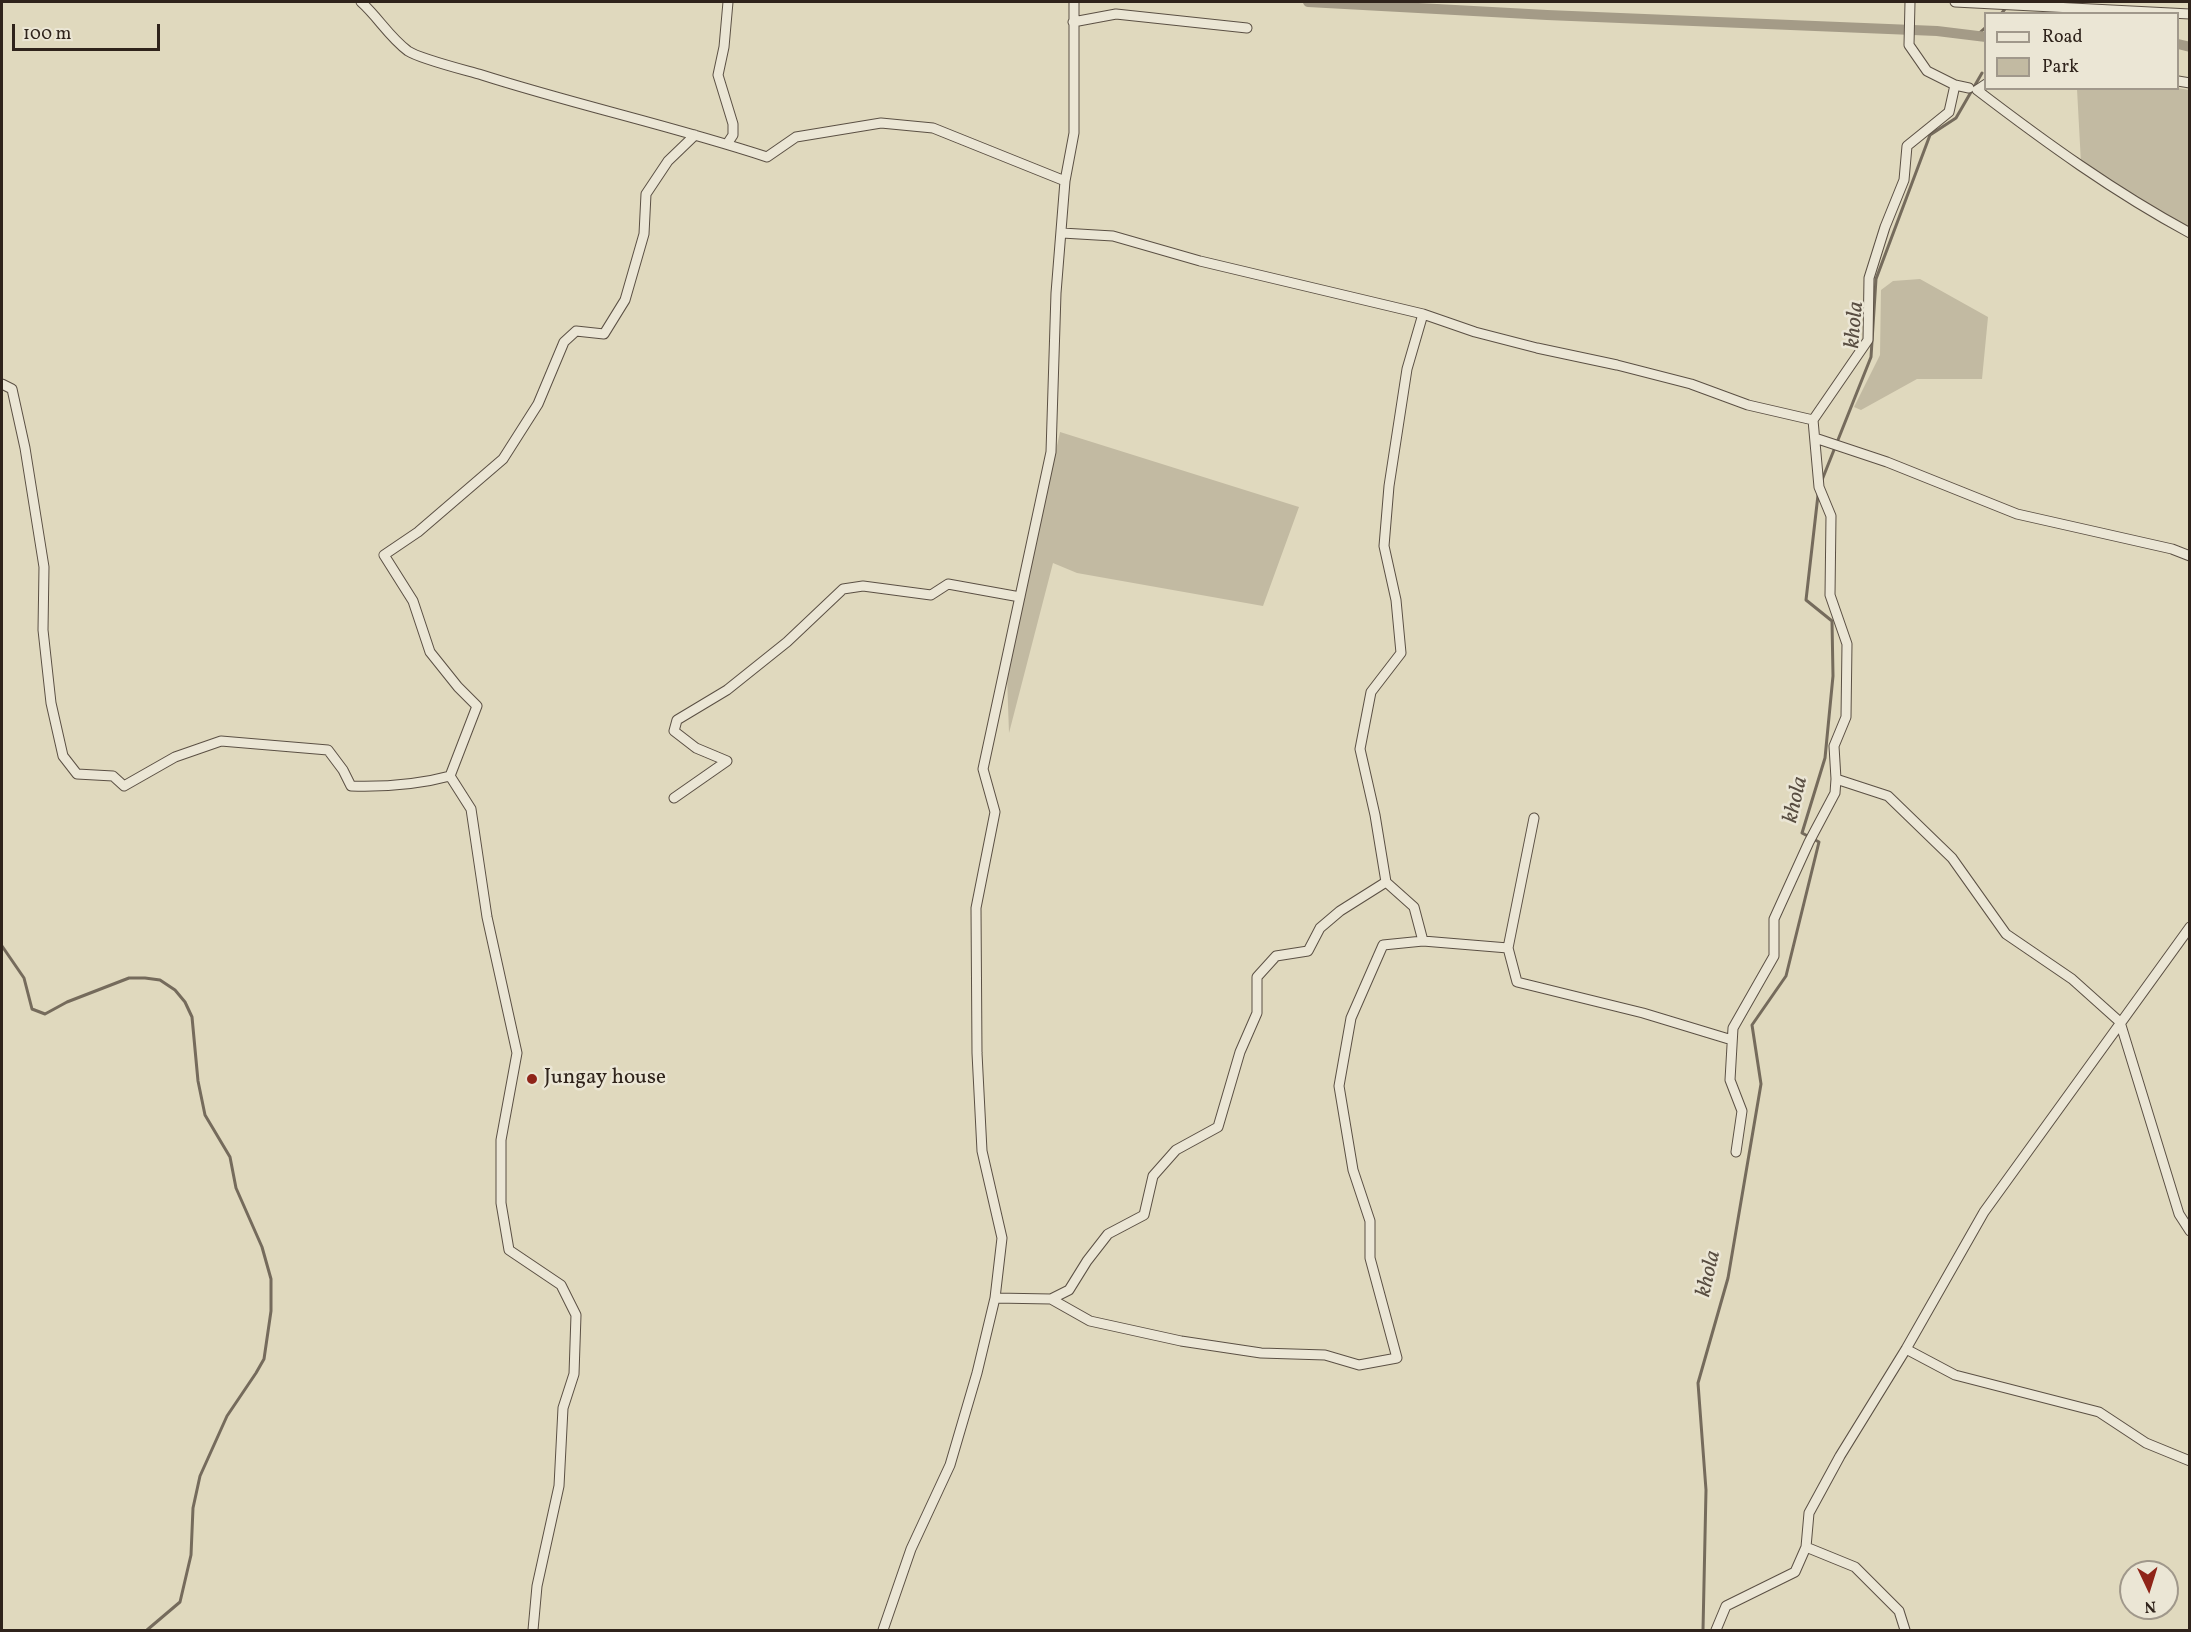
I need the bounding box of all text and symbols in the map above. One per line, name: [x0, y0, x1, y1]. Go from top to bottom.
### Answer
scale bar: [15, 12, 164, 50]
legend: [1984, 12, 2179, 90]
text: 100 m: [23, 22, 72, 47]
text: Road: [2042, 25, 2083, 50]
text: Park: [2042, 55, 2079, 80]
water label: khola: [1841, 300, 1871, 350]
water label: khola: [1779, 774, 1815, 826]
place label: Jungay house: [544, 1066, 666, 1092]
marker: Jungay house: [525, 1072, 539, 1086]
water label: khola: [1692, 1248, 1728, 1300]
north arrow: [2119, 1560, 2179, 1620]
text: N: [2144, 1595, 2157, 1617]

